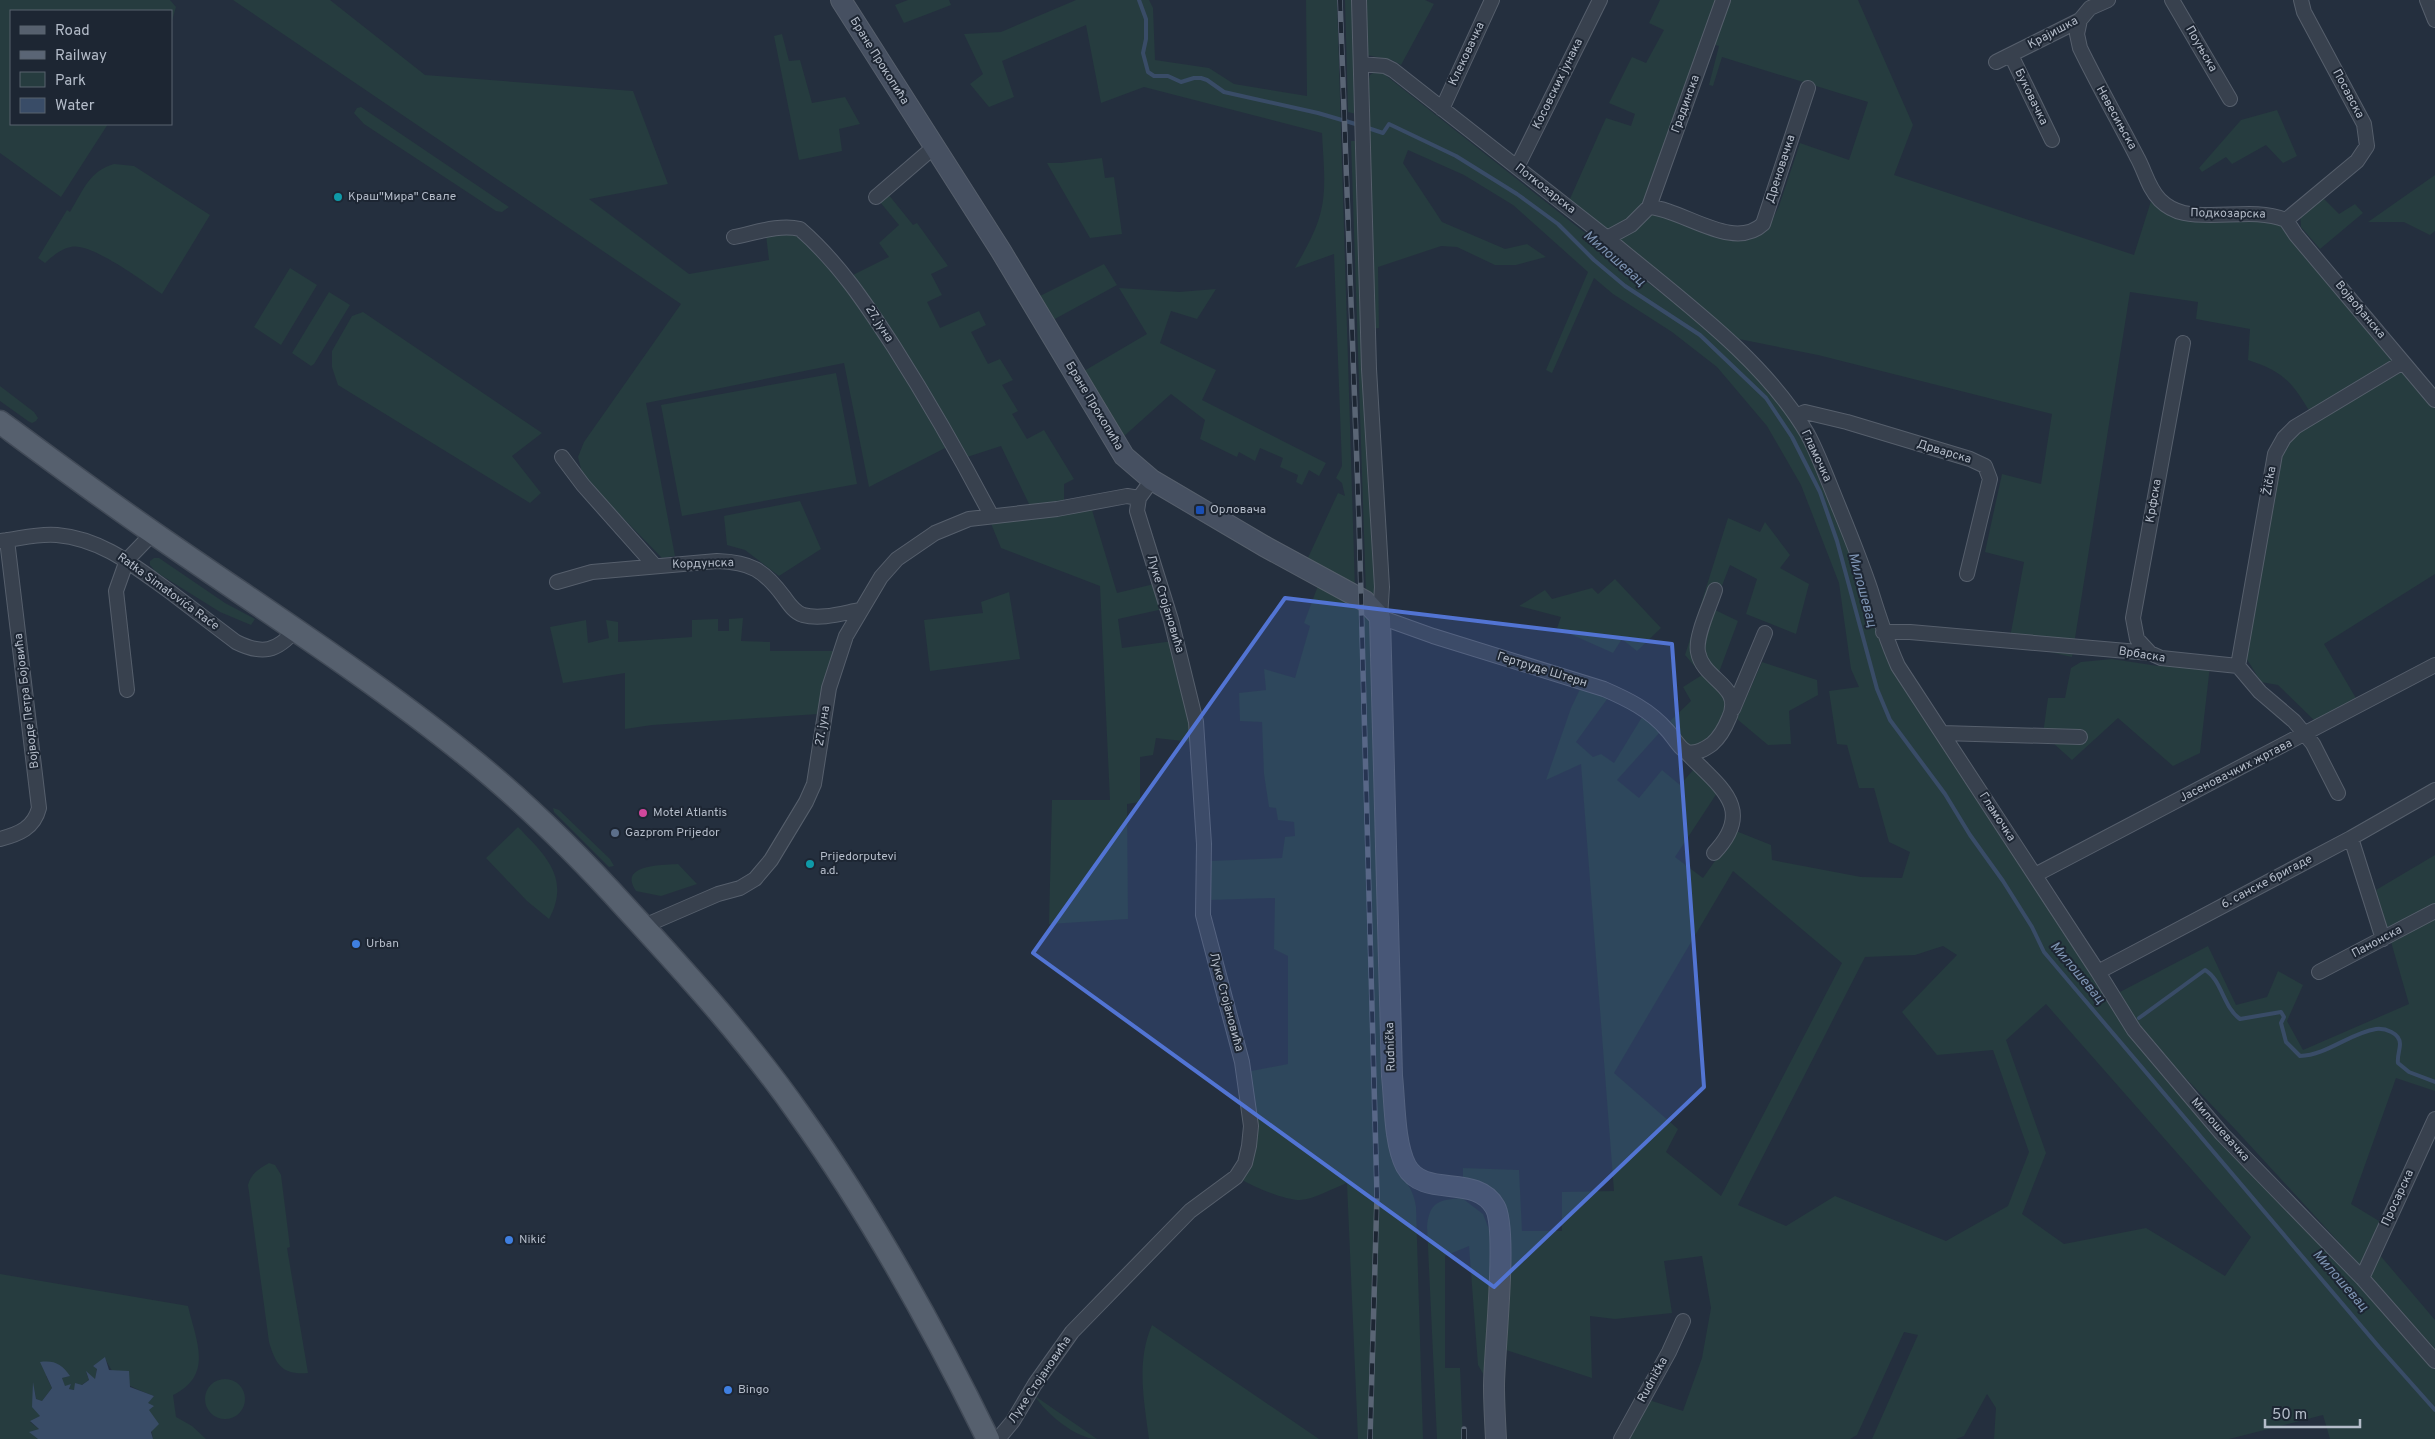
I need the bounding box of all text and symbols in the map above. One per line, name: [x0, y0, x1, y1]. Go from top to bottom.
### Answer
legend: [10, 10, 172, 125]
street label: Крајишка: [2025, 13, 2081, 53]
street label: Бране Прокопића: [846, 14, 912, 108]
street label: Клековачка: [1445, 20, 1489, 88]
text: Road: [55, 22, 90, 41]
street label: Поуњска: [2181, 23, 2221, 75]
street label: Косовских јунака: [1529, 36, 1587, 132]
text: Railway: [55, 47, 107, 66]
street label: Буковачка: [2011, 66, 2051, 128]
street label: Посавска: [2328, 67, 2368, 121]
text: Park: [55, 72, 86, 91]
street label: Градинска: [1668, 73, 1704, 135]
street label: Невесињска: [2092, 83, 2140, 153]
text: Water: [55, 97, 95, 116]
street label: Дреновачка: [1762, 133, 1800, 205]
street label: Поткозарска: [1511, 160, 1579, 218]
place label: Краш"Мира" Свале: [348, 189, 456, 205]
marker: Краш"Мира" Свале: [332, 191, 344, 203]
street label: Подкозарска: [2190, 205, 2266, 223]
water label: Милошевац: [1580, 227, 1649, 291]
street label: Војвођанска: [2331, 278, 2389, 342]
street label: 27. јуна: [861, 303, 897, 345]
street label: Бране Прокопића: [1061, 359, 1127, 453]
street label: Гламочка: [1797, 427, 1835, 485]
street label: Дрварска: [1915, 436, 1973, 468]
street label: Žička: [2260, 465, 2280, 497]
street label: Крфска: [2142, 478, 2166, 524]
place label: Орловача: [1210, 502, 1266, 518]
marker: Орловача: [1194, 504, 1206, 516]
street label: Ratka Simatovića Raće: [114, 550, 222, 634]
water label: Милошевац: [1844, 551, 1880, 630]
street label: Луке Стојановића: [1142, 553, 1188, 655]
street label: Кордунска: [672, 555, 734, 573]
street label: Војводе Петра Бојовића: [11, 632, 43, 770]
street label: Врбаска: [2117, 643, 2167, 667]
street label: Гертруде Штерн: [1495, 649, 1589, 691]
street label: 27. јуна: [812, 705, 834, 747]
street label: Јасеновачких жртава: [2177, 736, 2295, 806]
street label: Гламочка: [1975, 789, 2019, 845]
place label: Motel Atlantis: [653, 805, 727, 821]
marker: Motel Atlantis: [637, 807, 649, 819]
place label: Gazprom Prijedor: [625, 825, 720, 841]
marker: Gazprom Prijedor: [609, 827, 621, 839]
place label: Prijedorputevi a.d.: [820, 849, 897, 879]
street label: 6. санске бригаде: [2219, 851, 2315, 913]
marker: Prijedorputevi a.d.: [804, 858, 816, 870]
street label: Панонска: [2349, 922, 2405, 962]
place label: Urban: [366, 936, 399, 952]
marker: Urban: [350, 938, 362, 950]
water label: Милошевац: [2046, 938, 2109, 1008]
street label: Луке Стојановића: [1205, 951, 1247, 1053]
street label: Rudnička: [1382, 1022, 1400, 1072]
street label: Милошевачка: [2187, 1095, 2253, 1165]
street label: Просарска: [2378, 1167, 2418, 1229]
place label: Nikić: [519, 1232, 546, 1248]
marker: Nikić: [503, 1234, 515, 1246]
water label: Милошевац: [2308, 1247, 2372, 1316]
street label: Луке Стојановића: [1005, 1333, 1075, 1427]
street label: Rudnička: [1634, 1355, 1672, 1405]
place label: Bingo: [738, 1382, 770, 1398]
marker: Bingo: [722, 1384, 734, 1396]
scale bar: [2265, 1396, 2360, 1428]
text: 50 m: [2272, 1406, 2307, 1425]

